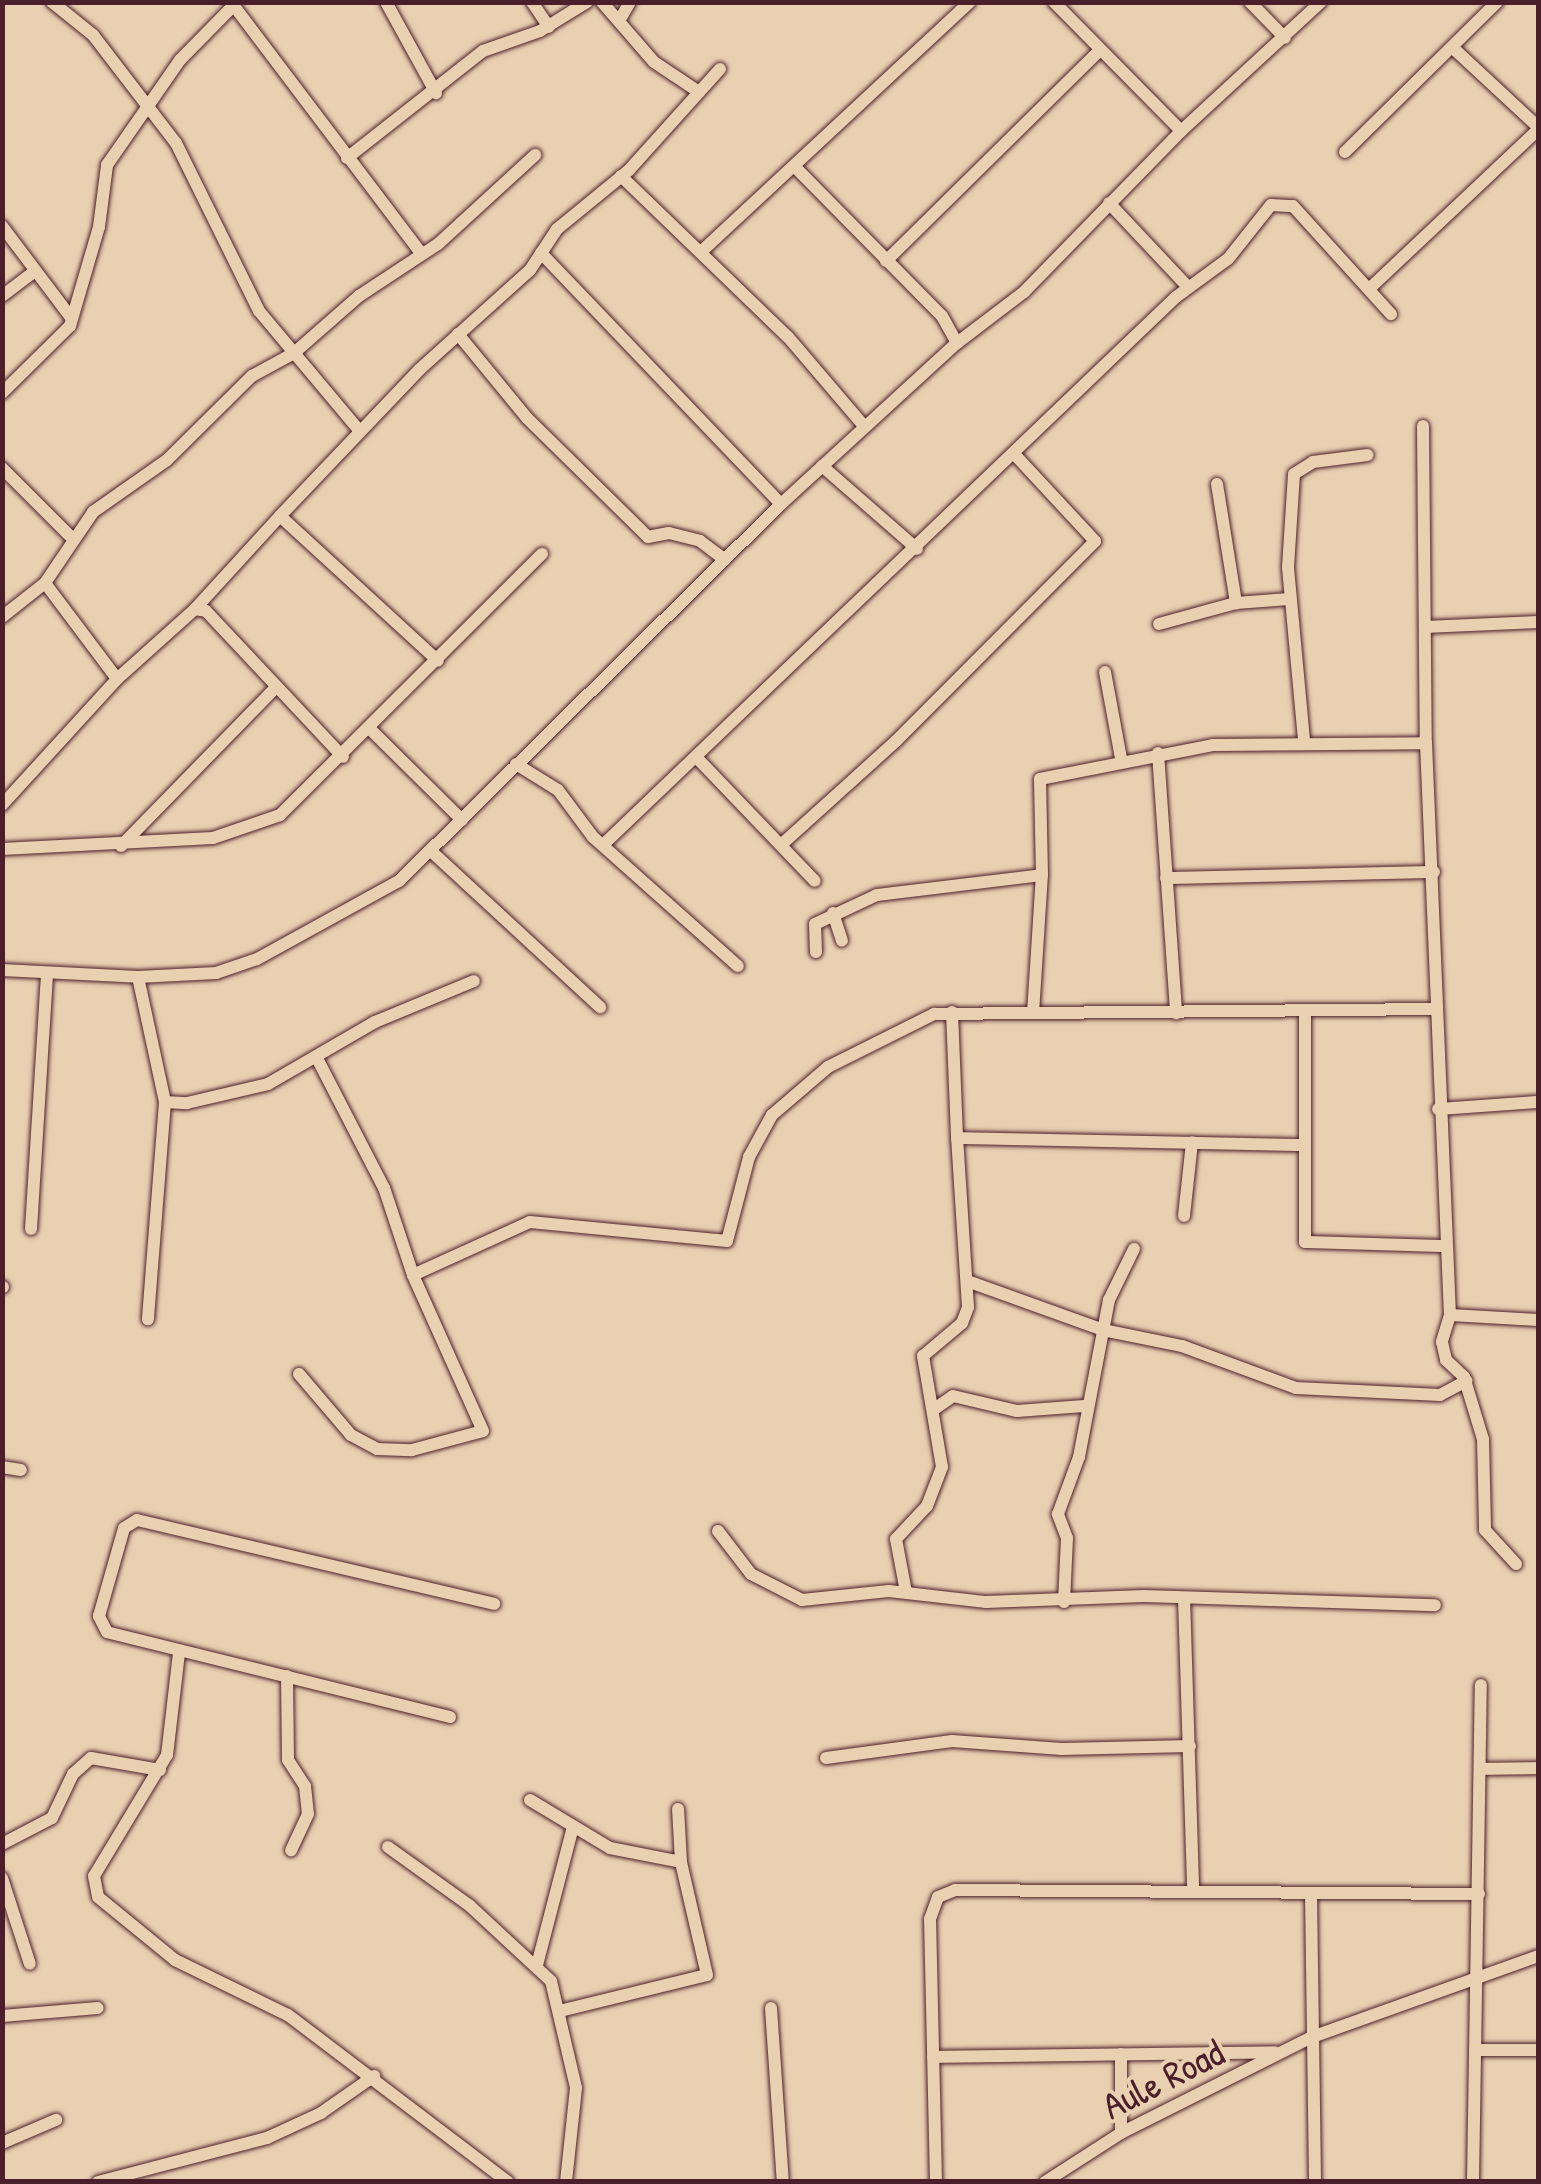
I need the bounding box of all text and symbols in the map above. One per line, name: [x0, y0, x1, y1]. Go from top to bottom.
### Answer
street label: Aule Road: [1095, 2029, 1231, 2129]

